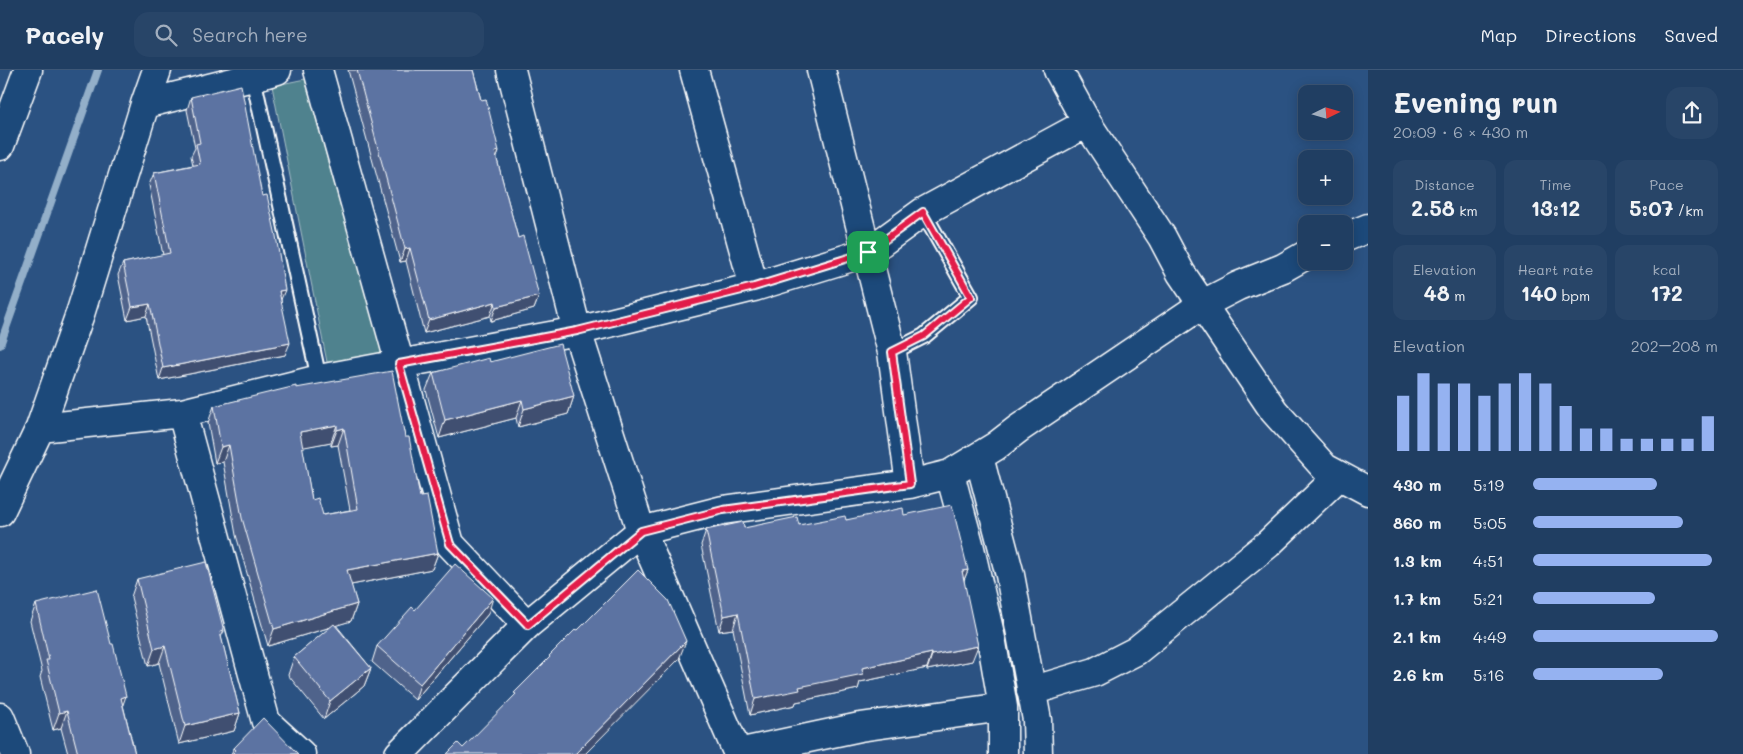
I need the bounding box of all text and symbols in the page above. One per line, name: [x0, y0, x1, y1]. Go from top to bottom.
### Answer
search box: [134, 12, 484, 57]
text: Pacely: [25, 19, 104, 50]
icon: search: [152, 21, 180, 49]
text: Search here: [192, 22, 308, 47]
text: Map: [1480, 23, 1517, 47]
text: Directions: [1545, 23, 1637, 47]
text: Saved: [1665, 23, 1718, 47]
text: Evening run: [1393, 84, 1558, 120]
north arrow: [1298, 85, 1352, 140]
map controls: [1298, 85, 1353, 270]
button: share: [1666, 87, 1718, 139]
text: 20:09 · 6 × 430 m: [1393, 121, 1528, 142]
button: +: [1298, 150, 1353, 205]
text: Distance: [1414, 175, 1475, 194]
text: Time: [1540, 175, 1571, 194]
text: Pace: [1649, 175, 1684, 194]
text: 2.58: [1411, 194, 1455, 221]
text: 13:12: [1531, 194, 1580, 221]
text: 5:07: [1629, 194, 1673, 221]
text: km: [1455, 201, 1478, 220]
text: /km: [1673, 201, 1704, 220]
button: −: [1298, 215, 1353, 270]
pin: [847, 231, 889, 273]
icon: arrive: [854, 238, 882, 266]
text: Elevation: [1413, 260, 1476, 279]
text: Heart rate: [1518, 260, 1593, 279]
text: kcal: [1653, 260, 1680, 279]
text: 48: [1424, 279, 1450, 306]
text: 140: [1521, 279, 1557, 306]
text: 172: [1650, 279, 1683, 306]
text: m: [1450, 286, 1465, 305]
text: bpm: [1557, 286, 1590, 305]
text: Elevation: [1393, 335, 1465, 356]
text: 202–208 m: [1631, 335, 1718, 356]
text: 430 m: [1393, 474, 1442, 495]
text: 5:19: [1473, 474, 1504, 495]
text: 860 m: [1393, 512, 1441, 533]
text: 5:05: [1473, 512, 1507, 533]
text: 1.3 km: [1393, 550, 1442, 571]
text: 4:51: [1473, 550, 1504, 571]
text: 1.7 km: [1393, 588, 1441, 609]
text: 5:21: [1473, 588, 1503, 609]
text: 2.1 km: [1393, 626, 1441, 647]
text: 4:49: [1473, 626, 1506, 647]
text: 2.6 km: [1393, 664, 1444, 685]
text: 5:16: [1473, 664, 1504, 685]

